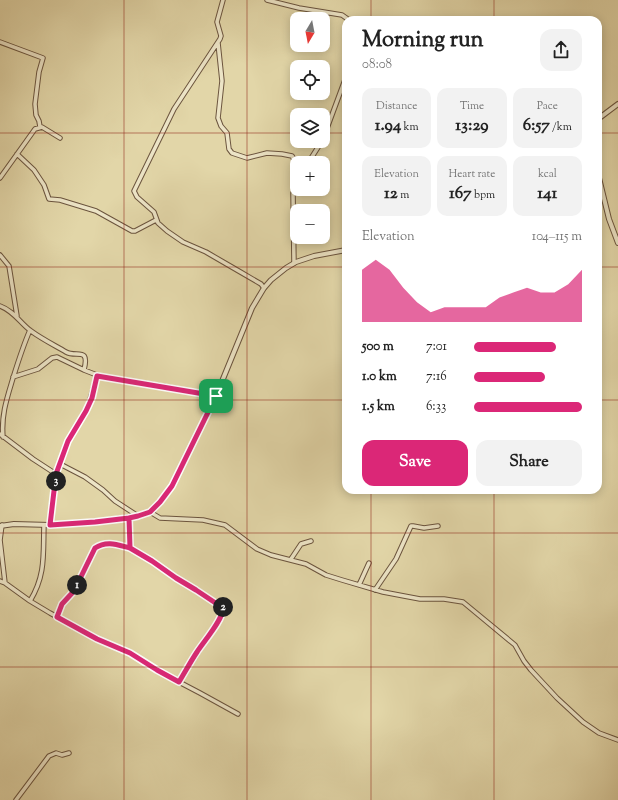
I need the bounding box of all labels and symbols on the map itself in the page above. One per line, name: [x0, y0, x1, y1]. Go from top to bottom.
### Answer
north arrow: [290, 12, 330, 52]
pin: [199, 379, 233, 413]
pin: 3: [46, 471, 66, 491]
pin: 1: [67, 575, 87, 595]
pin: 2: [213, 597, 233, 617]

